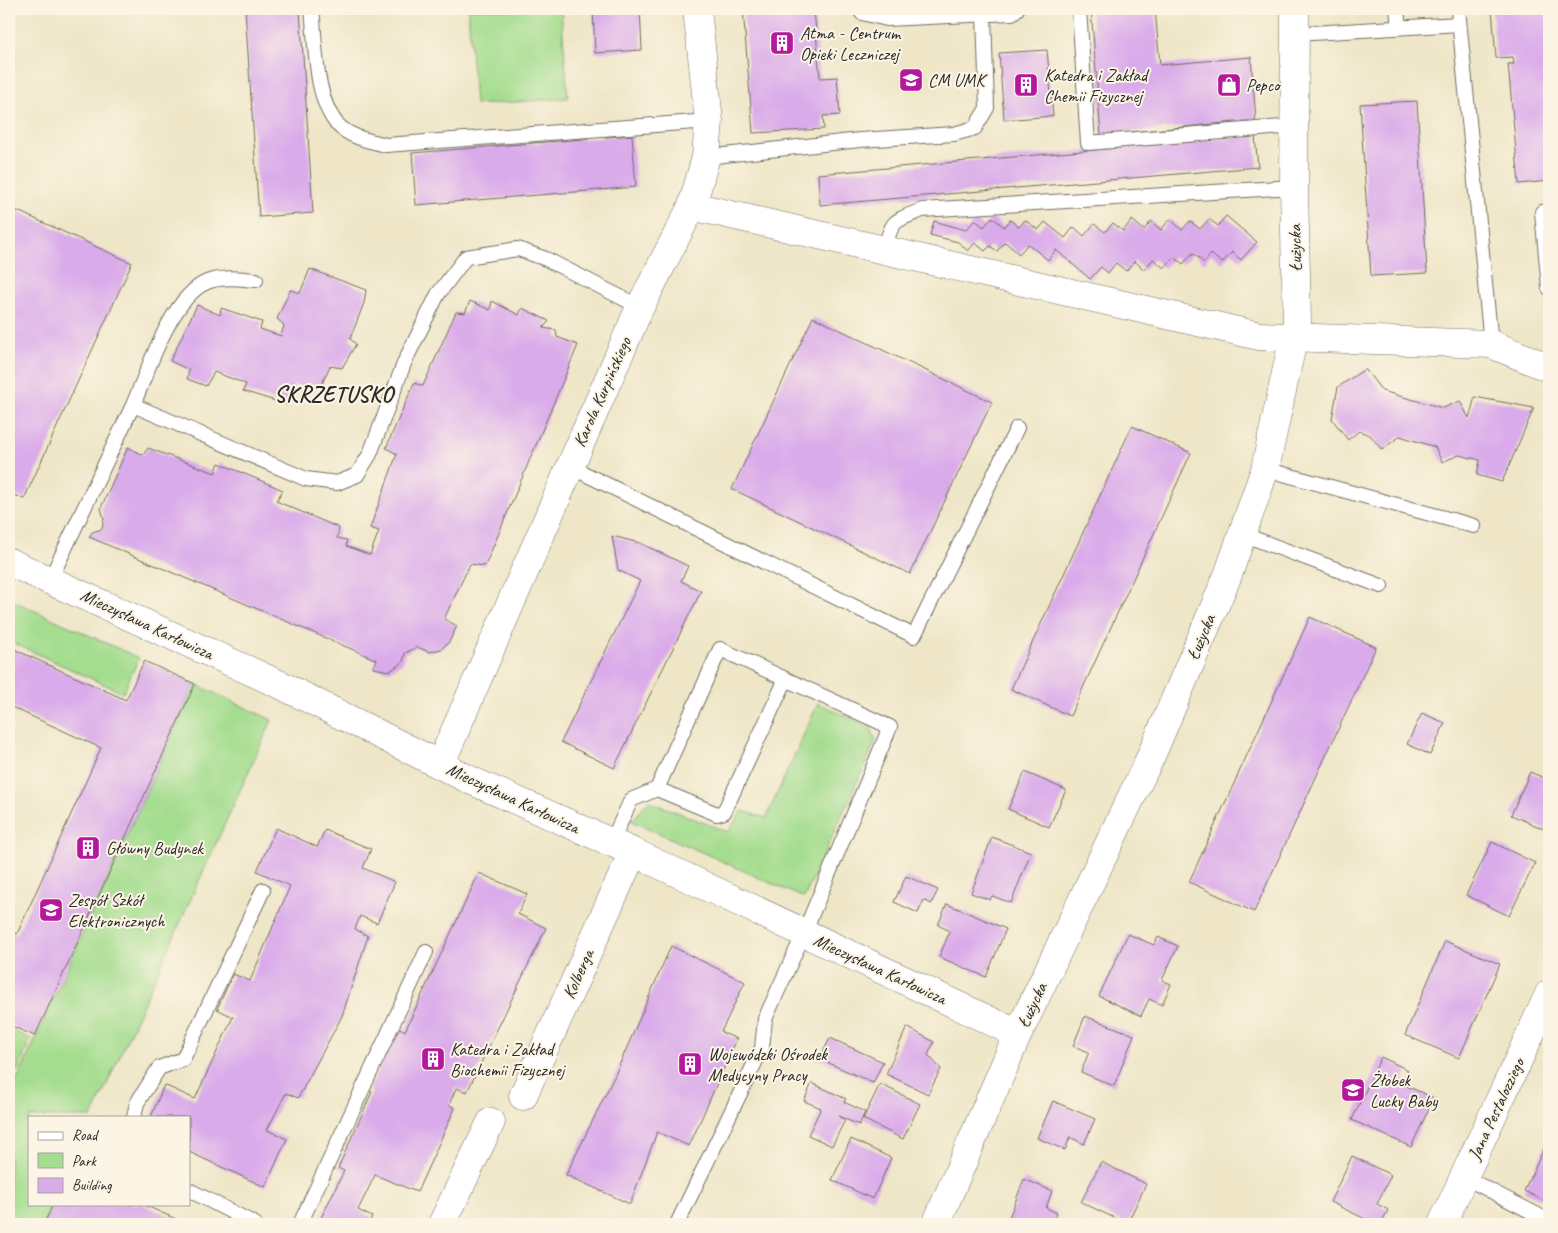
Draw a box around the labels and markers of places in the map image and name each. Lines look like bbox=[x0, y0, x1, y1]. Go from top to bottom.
place label: Atma - Centrum Opieki Leczniczej bbox=[800, 22, 902, 65]
building icon: Atma - Centrum Opieki Leczniczej bbox=[769, 30, 795, 56]
place label: Katedra i Zakład Chemii Fizycznej bbox=[1044, 64, 1150, 107]
school or university icon: CM UMK bbox=[898, 67, 924, 93]
place label: CM UMK bbox=[928, 69, 988, 91]
building icon: Katedra i Zakład Chemii Fizycznej bbox=[1013, 72, 1039, 98]
shop icon: Pepco bbox=[1216, 72, 1242, 98]
place label: Pepco bbox=[1246, 74, 1281, 96]
building icon: Główny Budynek bbox=[75, 835, 101, 861]
place label: Główny Budynek bbox=[106, 837, 204, 859]
place label: Zespół Szkół Elektronicznych bbox=[68, 889, 165, 932]
school or university icon: Zespół Szkół Elektronicznych bbox=[38, 897, 64, 923]
place label: Katedra i Zakład Biochemii Fizycznej bbox=[450, 1038, 567, 1081]
place label: Wojewódzki Ośrodek Medycyny Pracy bbox=[708, 1043, 828, 1086]
building icon: Katedra i Zakład Biochemii Fizycznej bbox=[420, 1046, 446, 1072]
building icon: Wojewódzki Ośrodek Medycyny Pracy bbox=[677, 1051, 703, 1077]
place label: Żłobek Lucky Baby bbox=[1370, 1069, 1439, 1112]
school or university icon: Żłobek Lucky Baby bbox=[1340, 1077, 1366, 1103]

